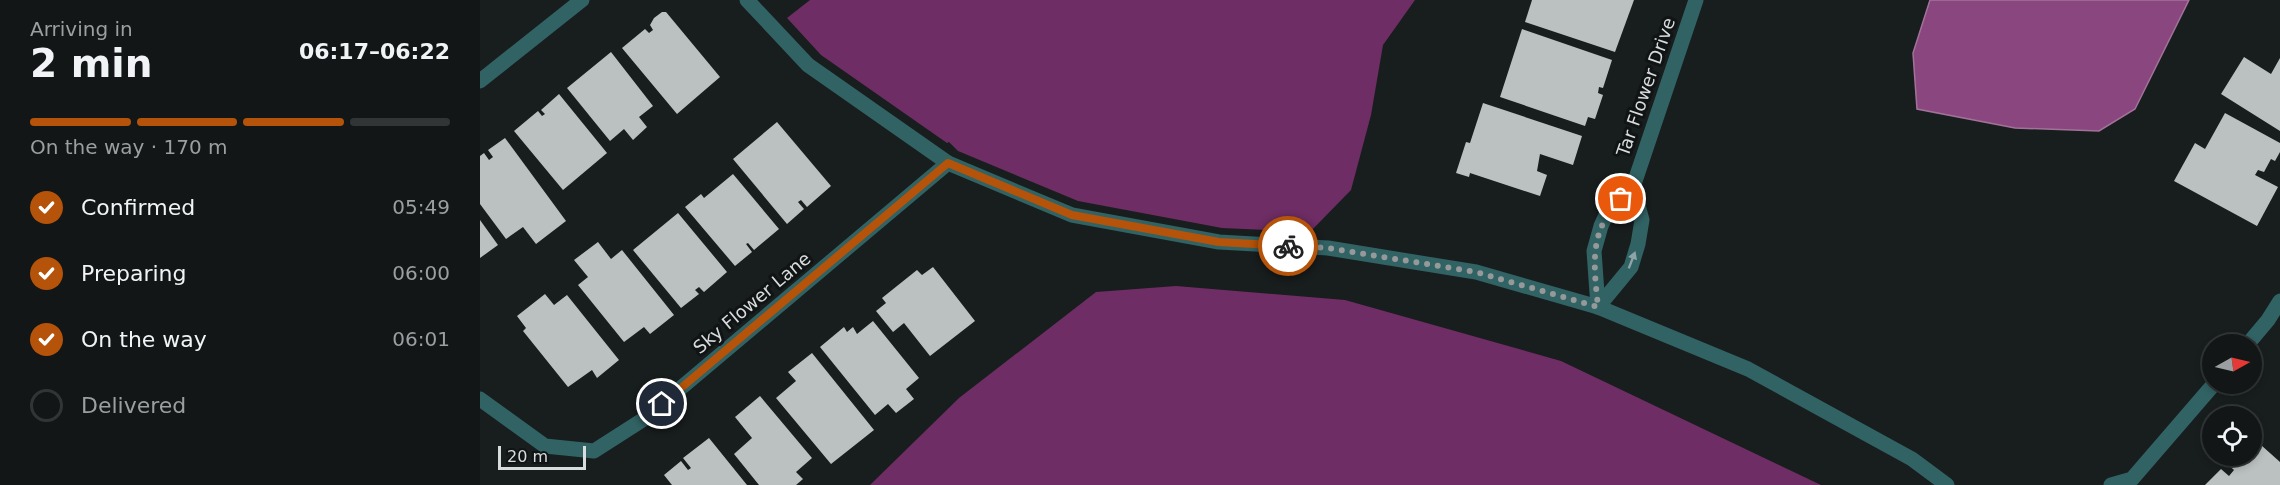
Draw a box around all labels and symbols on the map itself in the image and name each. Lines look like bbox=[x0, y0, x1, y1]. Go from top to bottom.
street label: Tar Flower Drive bbox=[1612, 15, 1679, 160]
pin bbox=[1595, 173, 1646, 224]
courier bbox=[1258, 216, 1318, 276]
street label: Sky Flower Lane bbox=[689, 248, 815, 358]
one-way arrow bbox=[1627, 251, 1637, 269]
north arrow bbox=[2202, 334, 2262, 394]
pin bbox=[636, 378, 687, 429]
scale bar bbox=[498, 443, 586, 470]

